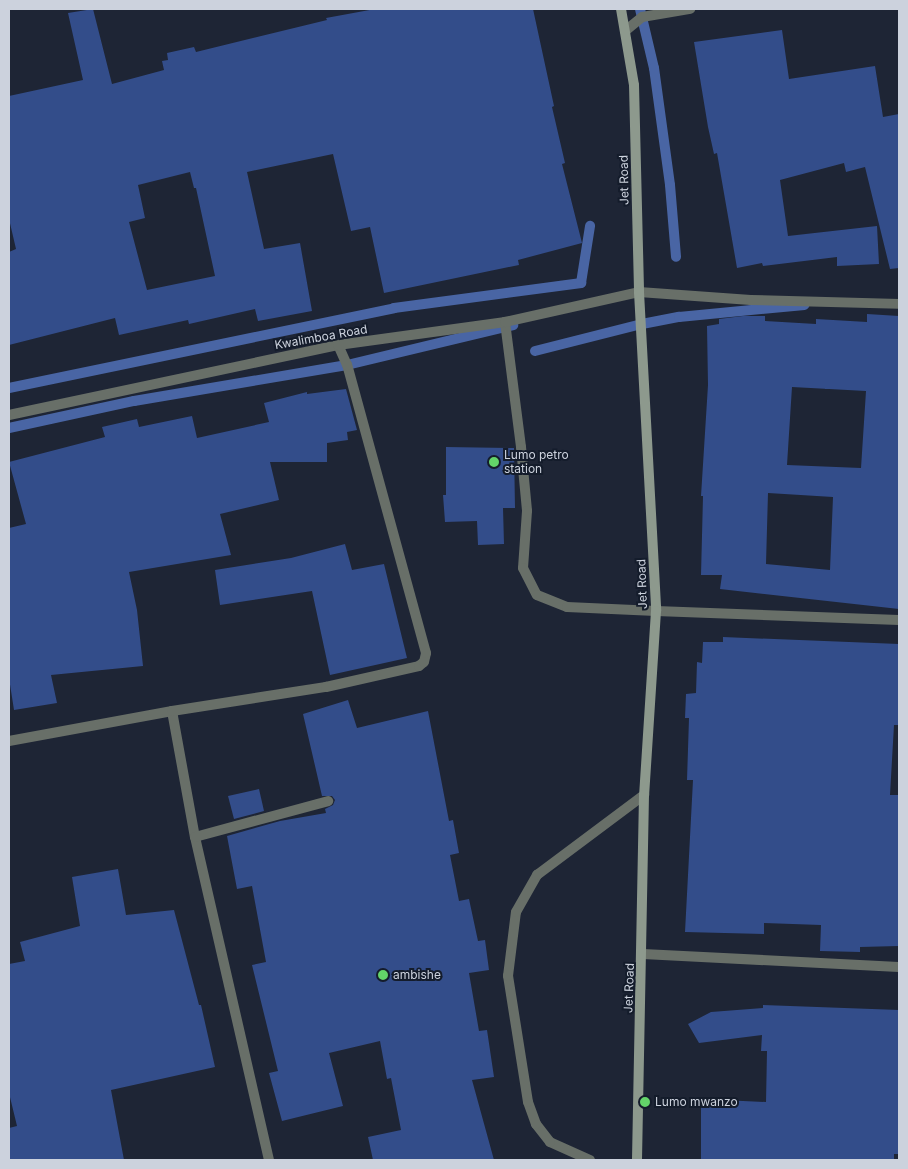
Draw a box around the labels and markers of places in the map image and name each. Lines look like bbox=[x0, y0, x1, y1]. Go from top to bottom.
place label: Lumo petro station bbox=[504, 448, 569, 476]
marker: Lumo petro station bbox=[488, 456, 500, 468]
place label: ambishe bbox=[393, 968, 441, 982]
marker: ambishe bbox=[377, 969, 389, 981]
place label: Lumo mwanzo bbox=[655, 1095, 738, 1109]
marker: Lumo mwanzo bbox=[639, 1096, 651, 1108]

